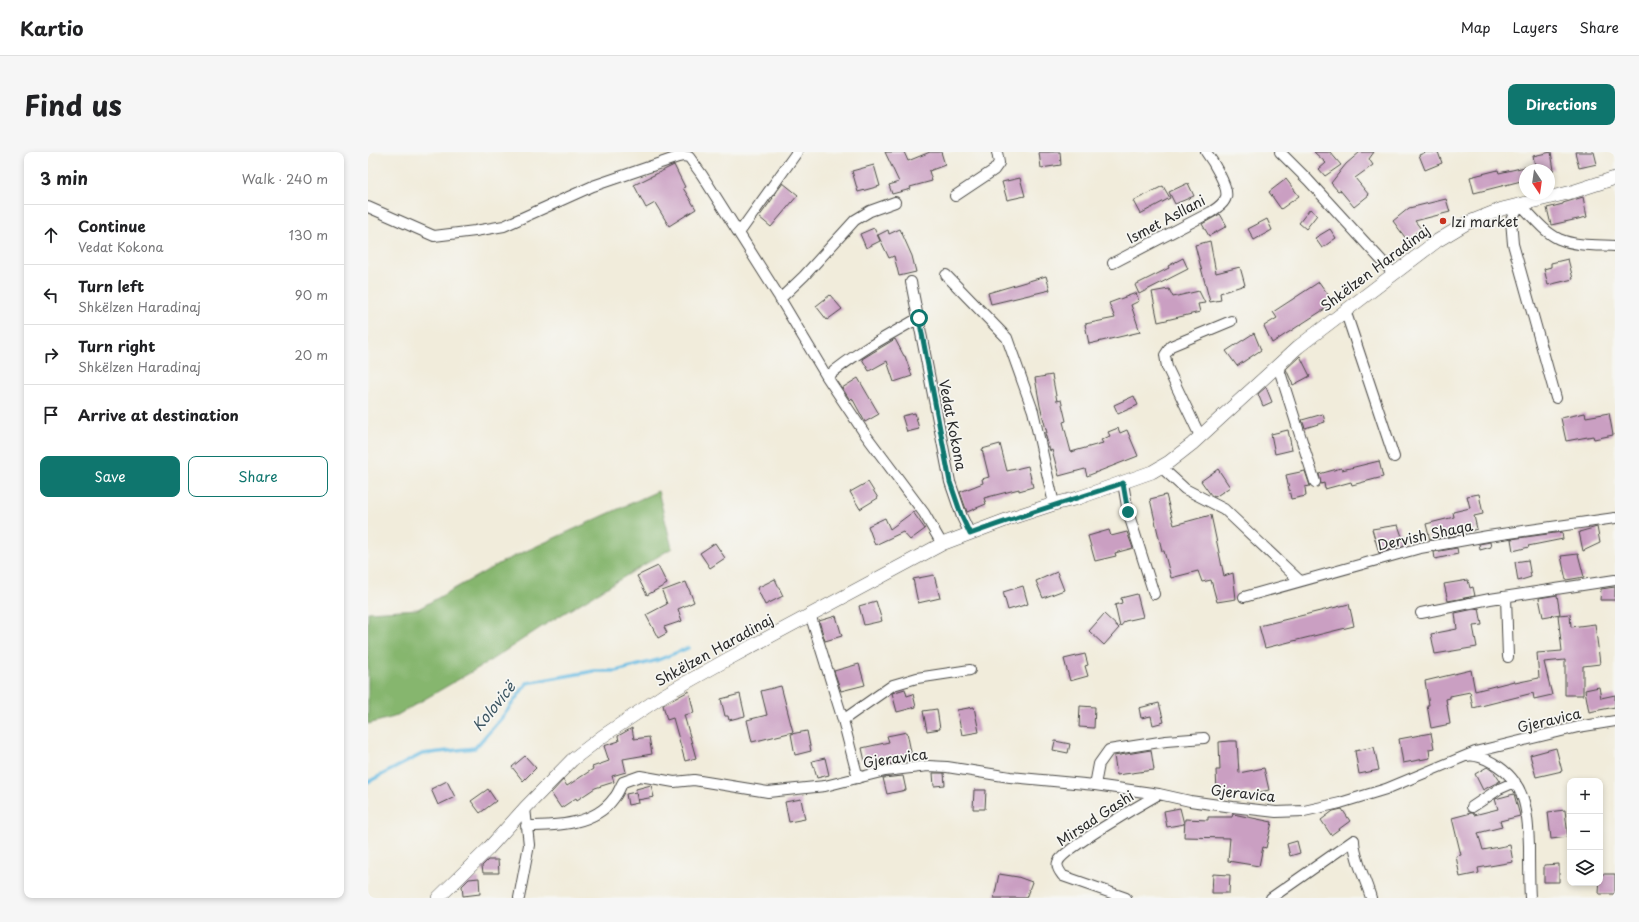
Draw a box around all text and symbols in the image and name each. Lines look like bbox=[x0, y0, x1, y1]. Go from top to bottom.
text: Kartio bbox=[20, 14, 83, 42]
text: Map bbox=[1461, 17, 1491, 38]
text: Layers bbox=[1513, 17, 1558, 38]
text: Share bbox=[1580, 17, 1619, 38]
text: Find us bbox=[24, 83, 122, 126]
button: Directions bbox=[1508, 84, 1615, 125]
north arrow bbox=[1519, 164, 1555, 200]
text: 3 min bbox=[40, 165, 88, 191]
text: Walk · 240 m bbox=[242, 169, 328, 188]
street label: Ismet Asllani bbox=[1123, 190, 1209, 248]
place label: Izi market bbox=[1451, 211, 1519, 232]
text: Continue bbox=[78, 214, 146, 237]
marker: Izi market bbox=[1438, 216, 1448, 226]
street label: Shkëlzen Haradinaj bbox=[1316, 220, 1434, 316]
icon: ahead bbox=[40, 224, 62, 246]
text: 130 m bbox=[289, 225, 328, 244]
text: Vedat Kokona bbox=[78, 237, 164, 256]
text: Turn left bbox=[78, 274, 144, 297]
icon: left bbox=[40, 284, 62, 306]
text: 90 m bbox=[295, 285, 328, 304]
text: Shkëlzen Haradinaj bbox=[78, 297, 201, 316]
route start bbox=[910, 309, 928, 327]
text: Turn right bbox=[78, 334, 155, 357]
icon: right bbox=[40, 344, 62, 366]
text: 20 m bbox=[294, 345, 328, 364]
text: Shkëlzen Haradinaj bbox=[78, 357, 201, 376]
street label: Vedat Kokona bbox=[934, 378, 972, 472]
text: Arrive at destination bbox=[78, 403, 239, 426]
icon: arrive bbox=[40, 404, 62, 426]
button: Save bbox=[40, 456, 180, 497]
button: Share bbox=[188, 456, 328, 497]
route end bbox=[1119, 503, 1137, 521]
street label: Dervish Shaqa bbox=[1375, 515, 1475, 555]
street label: Shkëlzen Haradinaj bbox=[651, 609, 777, 691]
water label: Kolovicë bbox=[466, 675, 522, 736]
street label: Gjeravica bbox=[1515, 702, 1583, 738]
street label: Gjeravica bbox=[861, 743, 929, 773]
map controls bbox=[1567, 778, 1603, 886]
button: + bbox=[1567, 778, 1603, 814]
street label: Gjeravica bbox=[1210, 779, 1277, 807]
street label: Mirsad Gashi bbox=[1052, 785, 1138, 851]
button: − bbox=[1567, 814, 1603, 850]
button: layers bbox=[1567, 850, 1603, 886]

